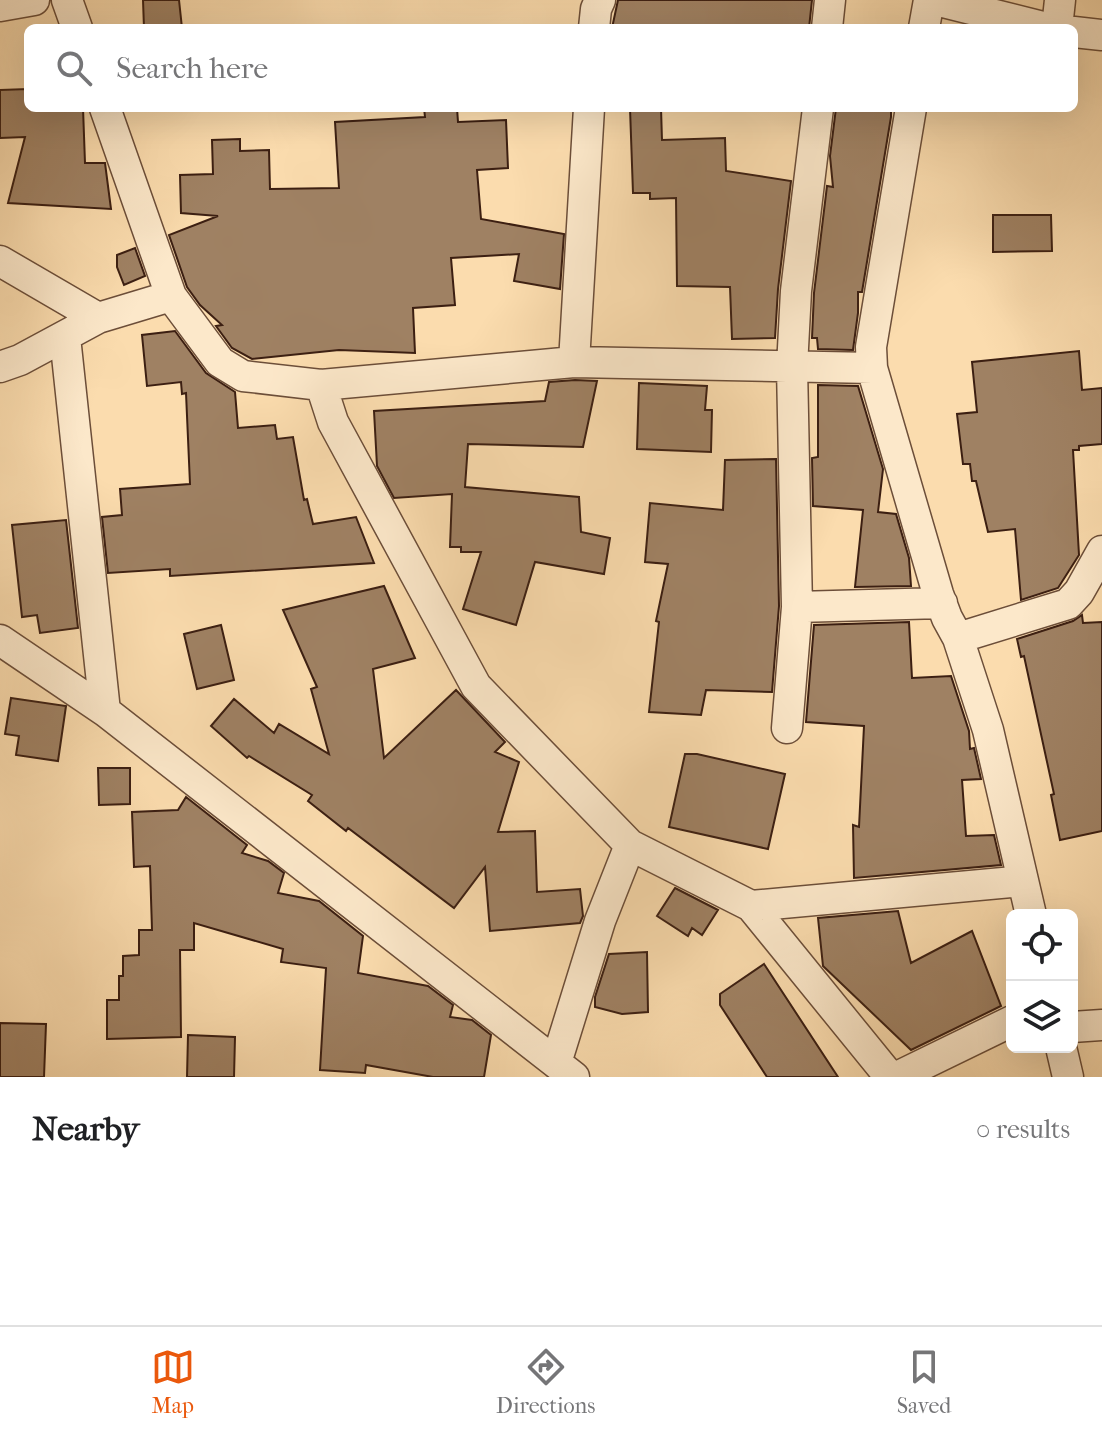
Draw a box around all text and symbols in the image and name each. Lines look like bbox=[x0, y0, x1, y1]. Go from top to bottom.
search box bbox=[24, 24, 1078, 112]
icon: search bbox=[52, 46, 96, 90]
text: Search here bbox=[116, 51, 268, 86]
map controls bbox=[1006, 909, 1078, 1053]
button: locate bbox=[1006, 909, 1078, 981]
button: layers bbox=[1006, 981, 1078, 1053]
text: Nearby bbox=[32, 1109, 139, 1149]
text: 0 results bbox=[976, 1114, 1070, 1145]
tab: Map bbox=[151, 1345, 195, 1419]
tab: Directions bbox=[496, 1345, 595, 1419]
tab: Saved bbox=[897, 1345, 951, 1419]

